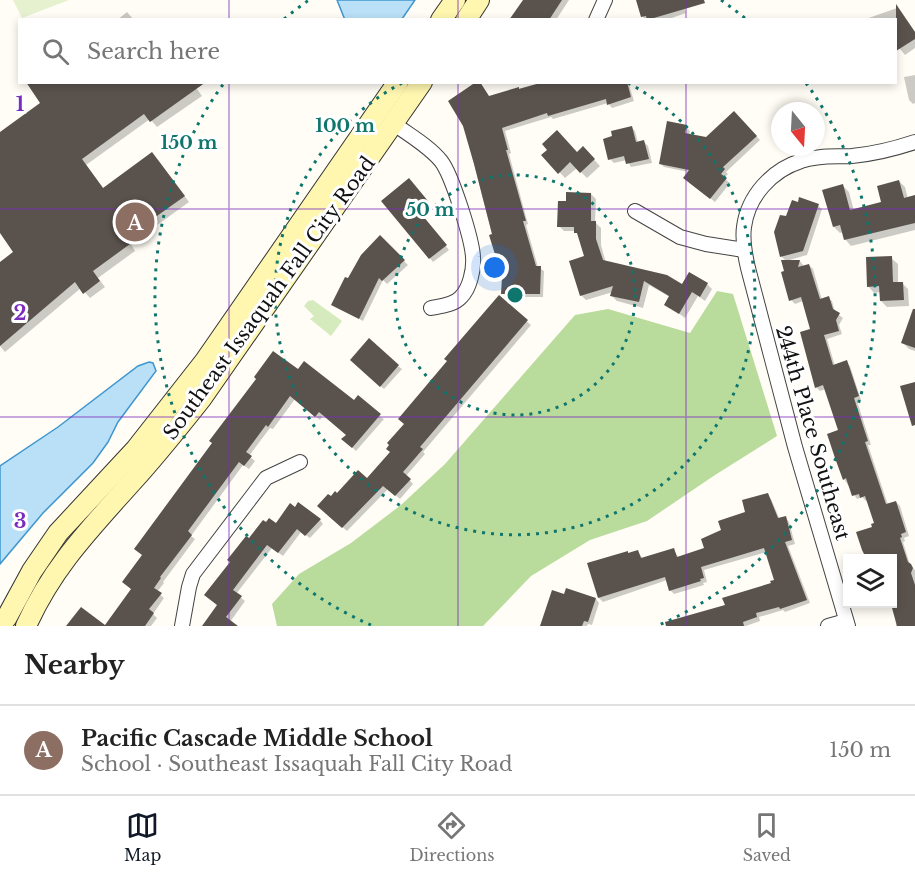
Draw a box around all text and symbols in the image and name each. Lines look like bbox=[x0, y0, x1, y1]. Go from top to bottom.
search box bbox=[18, 18, 897, 84]
icon: search bbox=[39, 35, 72, 68]
text: Search here bbox=[87, 38, 220, 65]
text: 1 bbox=[16, 92, 25, 116]
north arrow bbox=[771, 102, 825, 156]
text: 100 m bbox=[315, 115, 375, 137]
text: 150 m bbox=[161, 132, 218, 154]
street label: Southeast Issaquah Fall City Road bbox=[158, 152, 380, 444]
text: 50 m bbox=[406, 199, 455, 221]
pin: A bbox=[116, 200, 154, 244]
your location bbox=[480, 253, 509, 282]
centre of rings bbox=[505, 285, 525, 305]
text: 2 bbox=[13, 301, 27, 325]
street label: 244th Place Southeast bbox=[771, 323, 855, 543]
text: 3 bbox=[14, 509, 26, 533]
map controls bbox=[843, 554, 897, 608]
button: layers bbox=[843, 554, 897, 608]
text: Nearby bbox=[24, 649, 125, 681]
text: Pacific Cascade Middle School bbox=[81, 725, 433, 752]
text: A bbox=[35, 738, 52, 762]
text: 150 m bbox=[829, 738, 891, 762]
text: School · Southeast Issaquah Fall City Road bbox=[81, 752, 512, 776]
tab: Map bbox=[124, 809, 161, 865]
tab: Directions bbox=[409, 809, 494, 865]
tab: Saved bbox=[743, 809, 791, 865]

